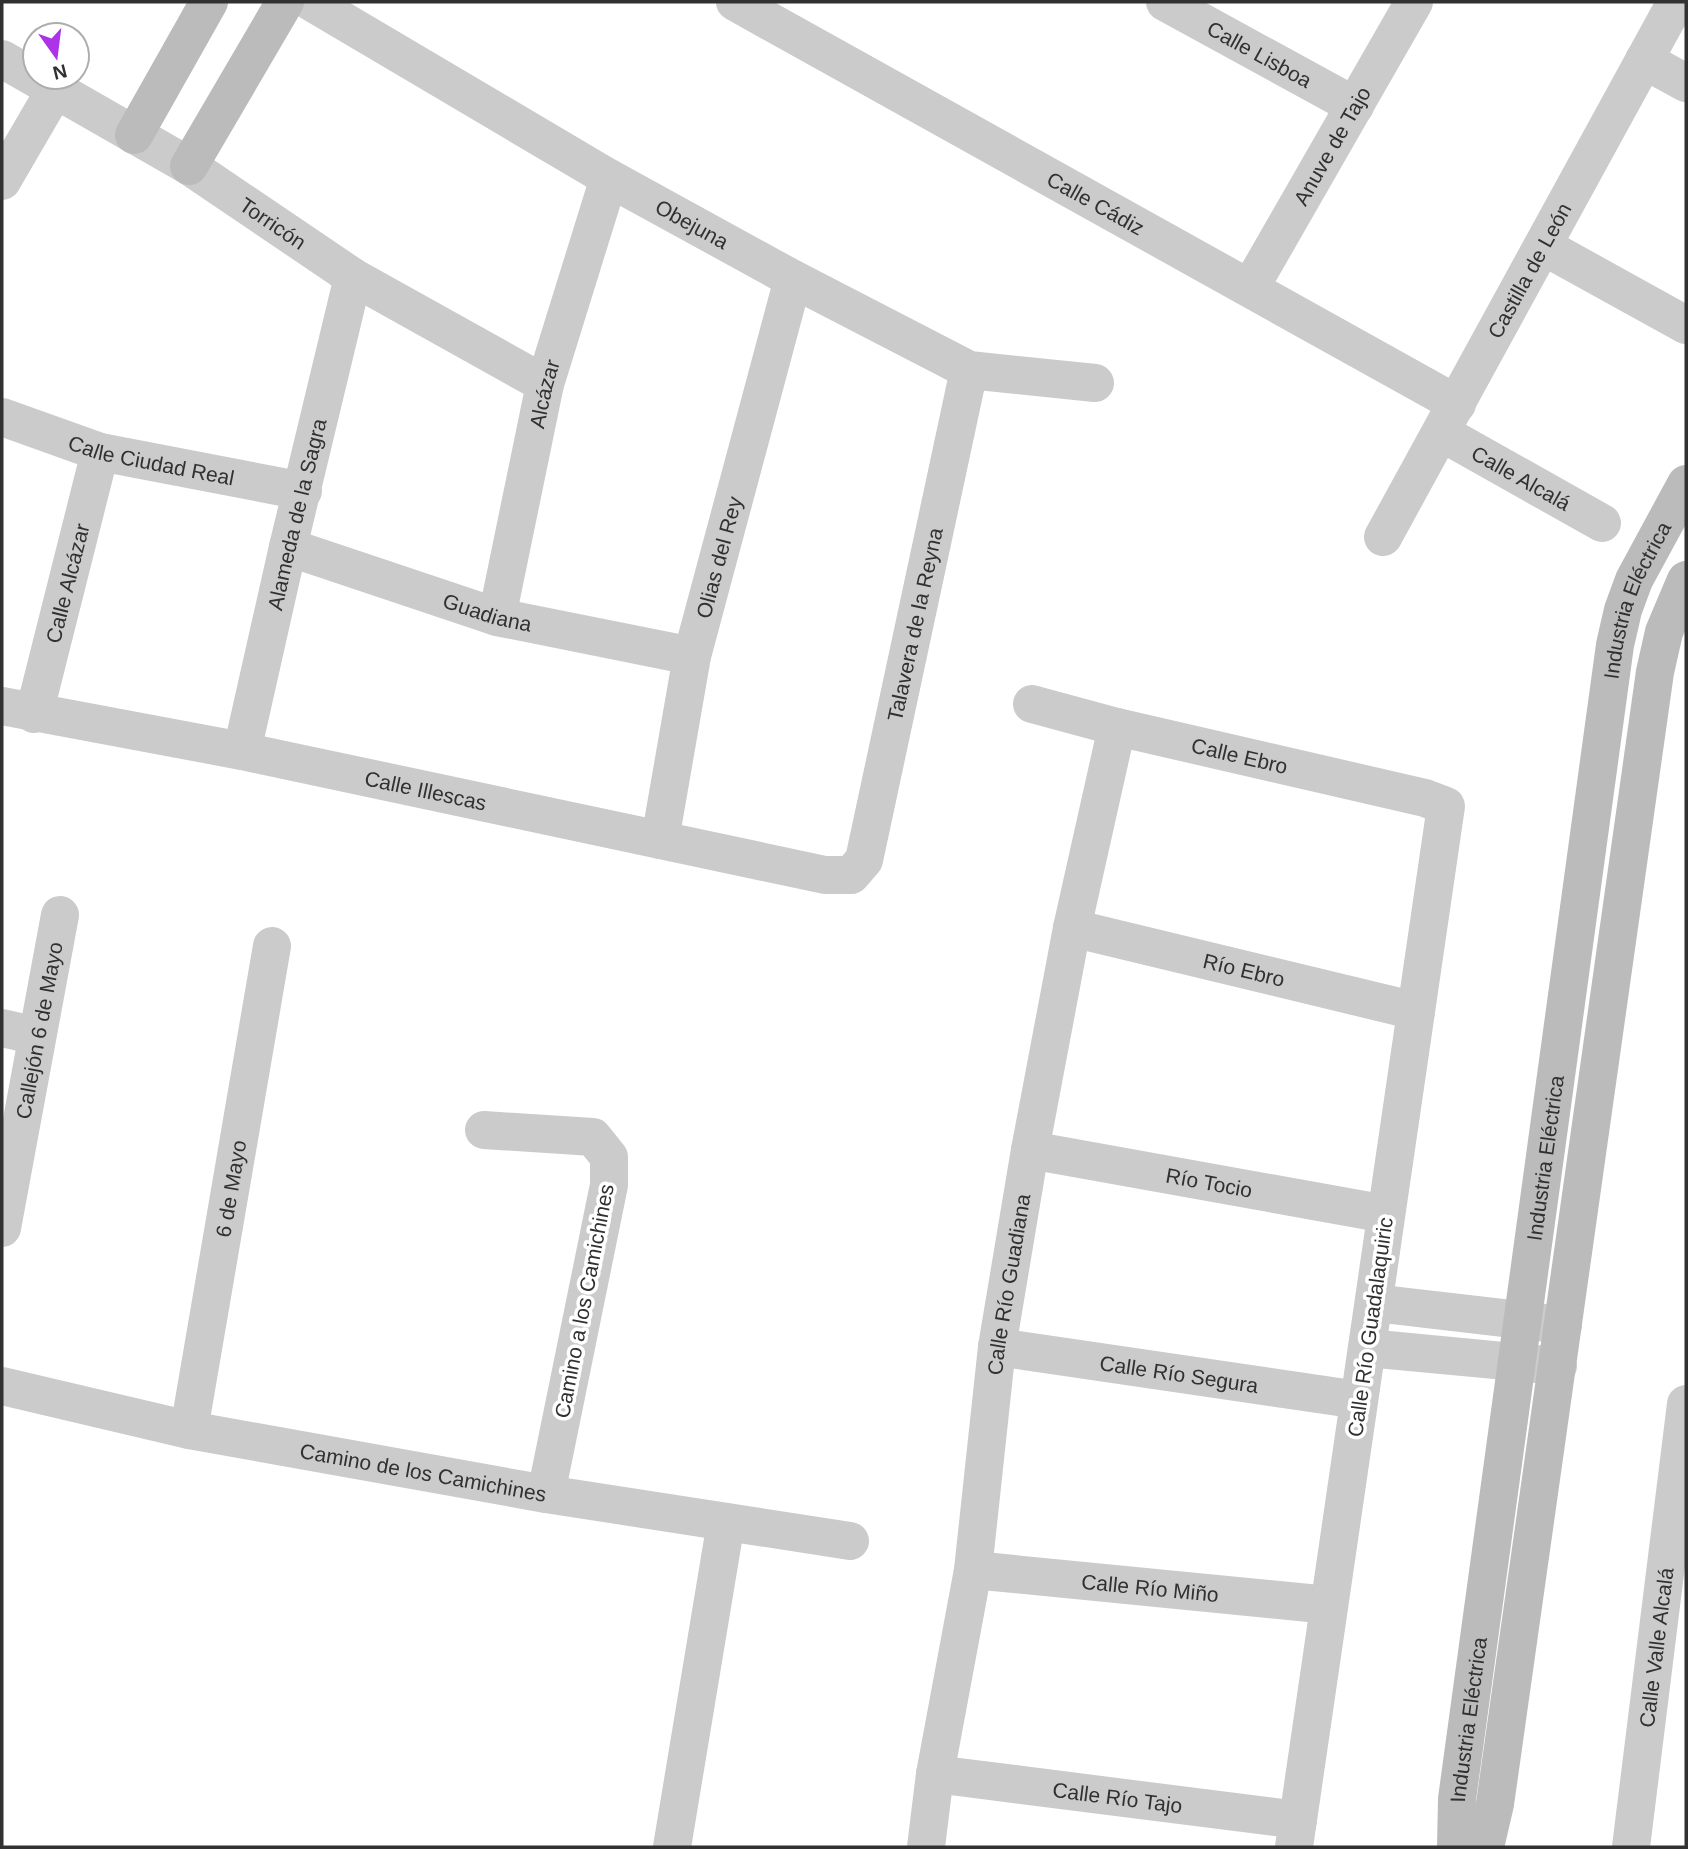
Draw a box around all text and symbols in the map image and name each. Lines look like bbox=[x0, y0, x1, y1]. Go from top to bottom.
street label: Calle Lisboa bbox=[1203, 16, 1316, 92]
north arrow bbox=[21, 21, 91, 91]
text: N bbox=[51, 60, 69, 84]
street label: Anuve de Tajo bbox=[1289, 82, 1375, 209]
street label: Calle Cádiz bbox=[1043, 167, 1148, 239]
street label: Torricón bbox=[236, 192, 310, 253]
street label: Obejuna bbox=[652, 194, 733, 253]
street label: Castilla de León bbox=[1483, 199, 1575, 342]
street label: Alcázar bbox=[525, 357, 563, 430]
street label: Alameda de la Sagra bbox=[263, 416, 330, 612]
street label: Calle Ciudad Real bbox=[65, 430, 236, 489]
street label: Calle Alcalá bbox=[1468, 441, 1575, 515]
street label: Olias del Rey bbox=[691, 493, 746, 621]
street label: Industria Eléctrica bbox=[1599, 517, 1675, 681]
street label: Calle Alcázar bbox=[41, 521, 93, 645]
street label: Talavera de la Reyna bbox=[883, 525, 946, 723]
street label: Guadiana bbox=[440, 588, 534, 635]
street label: Calle Ebro bbox=[1189, 733, 1290, 778]
street label: Calle Illescas bbox=[363, 766, 489, 814]
street label: Callejón 6 de Mayo bbox=[11, 940, 66, 1121]
street label: Río Ebro bbox=[1201, 949, 1287, 990]
street label: Industria Eléctrica bbox=[1522, 1073, 1568, 1242]
street label: 6 de Mayo bbox=[211, 1138, 250, 1239]
street label: Río Tocio bbox=[1164, 1163, 1254, 1201]
street label: Camino a los Camichines bbox=[550, 1182, 618, 1420]
street label: Calle Río Guadiana bbox=[983, 1192, 1034, 1376]
street label: Calle Río Guadalaquiric bbox=[1343, 1216, 1397, 1438]
street label: Calle Río Segura bbox=[1098, 1351, 1260, 1397]
street label: Camino de los Camichines bbox=[298, 1439, 548, 1505]
street label: Calle Valle Alcalá bbox=[1634, 1566, 1677, 1729]
street label: Calle Río Miño bbox=[1080, 1569, 1220, 1606]
street label: Industria Eléctrica bbox=[1445, 1635, 1491, 1803]
street label: Calle Río Tajo bbox=[1051, 1778, 1184, 1817]

